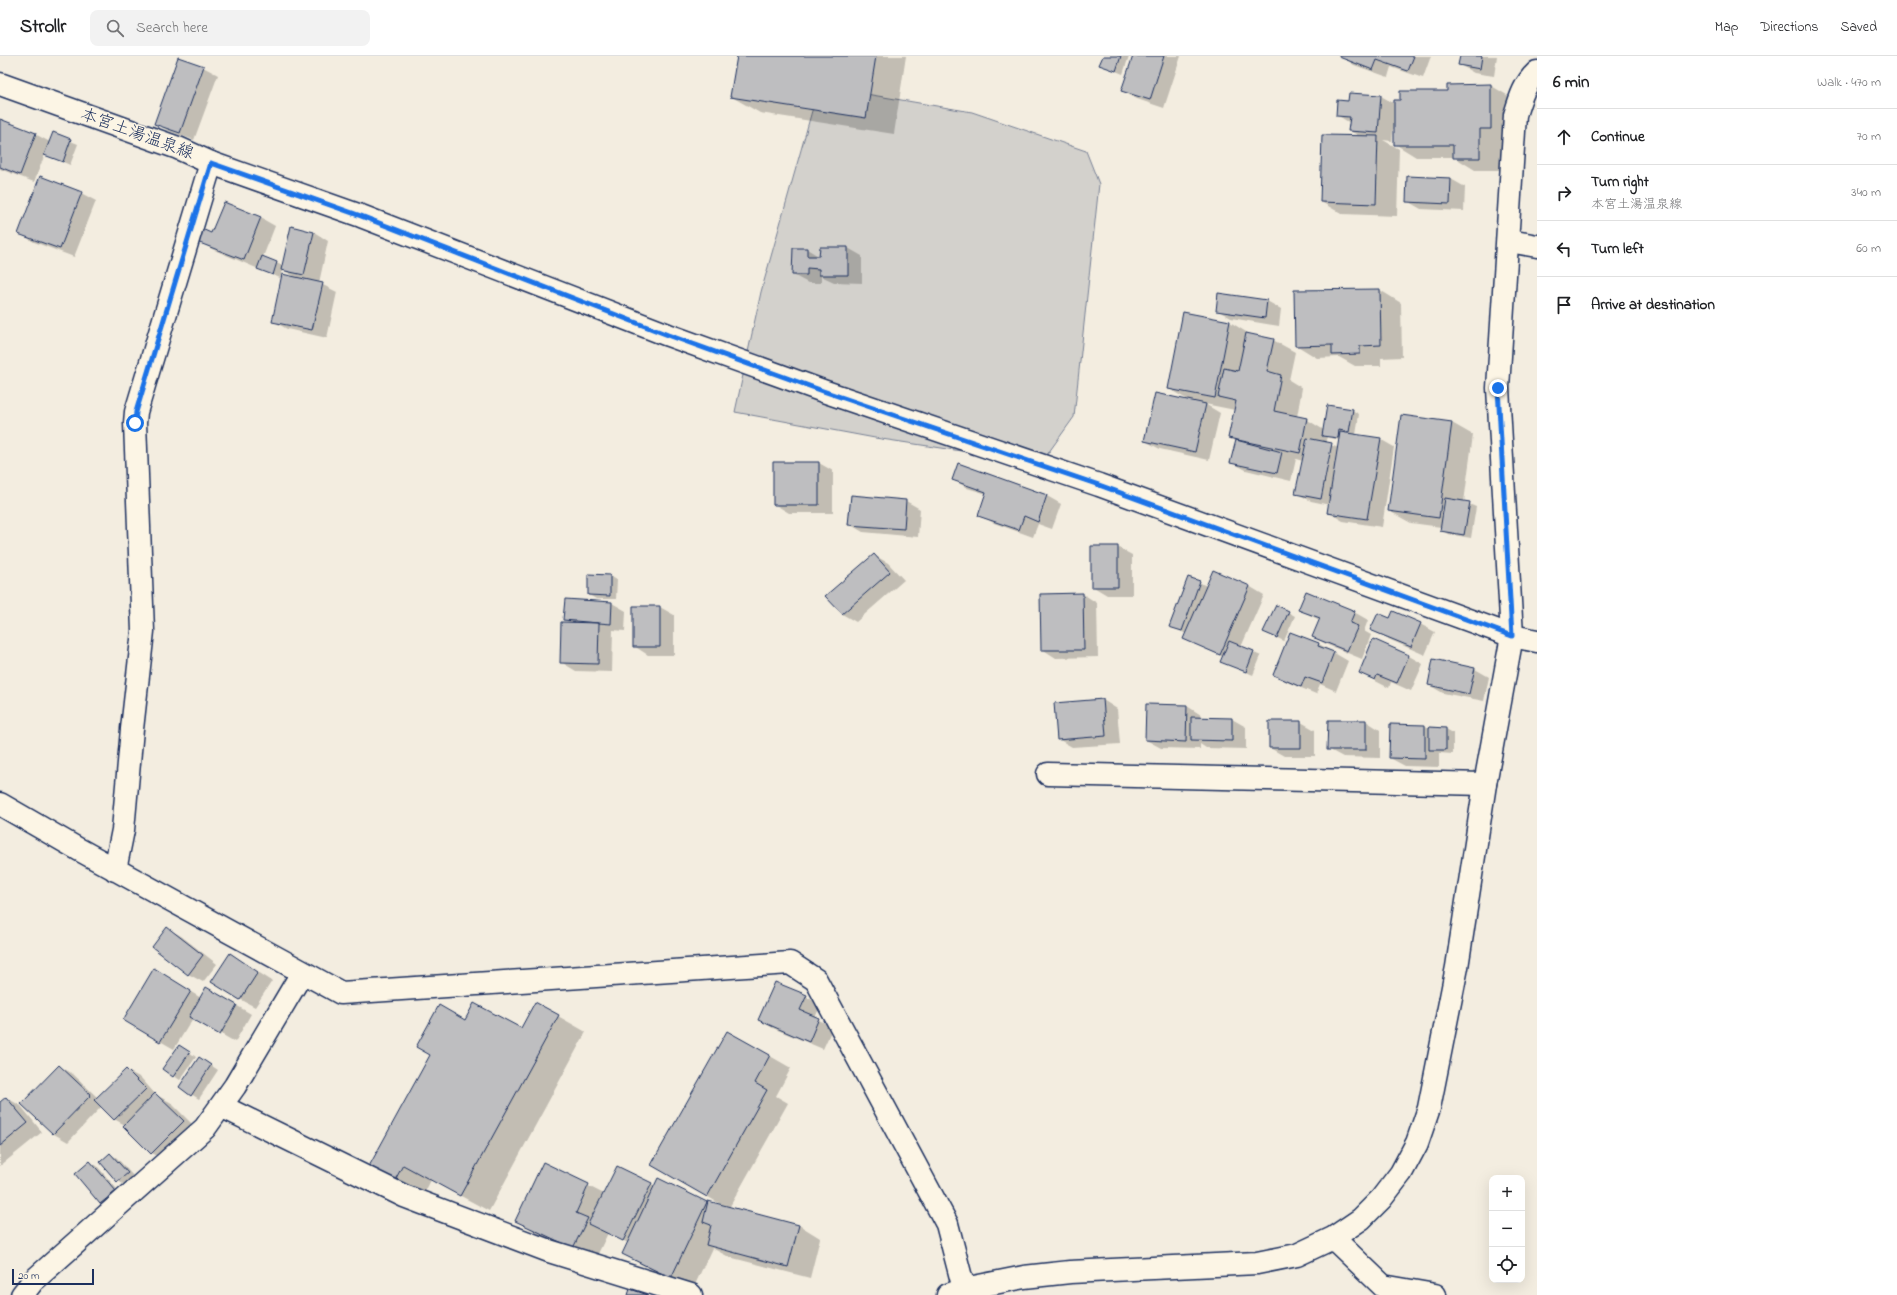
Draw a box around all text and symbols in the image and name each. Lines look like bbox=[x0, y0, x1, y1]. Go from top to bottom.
search box bbox=[90, 10, 370, 46]
text: Strollr bbox=[20, 14, 66, 41]
icon: search bbox=[104, 17, 126, 39]
text: Search here bbox=[136, 17, 208, 39]
text: Map bbox=[1715, 17, 1738, 38]
text: Directions bbox=[1760, 17, 1818, 38]
text: Saved bbox=[1840, 17, 1877, 38]
text: 6 min bbox=[1553, 70, 1589, 95]
text: Walk · 470 m bbox=[1817, 73, 1881, 92]
street label: 本宮土湯温泉線 bbox=[77, 102, 197, 166]
icon: ahead bbox=[1553, 126, 1575, 148]
text: Continue bbox=[1591, 126, 1645, 148]
text: 70 m bbox=[1857, 127, 1881, 146]
text: Turn right bbox=[1591, 171, 1649, 193]
icon: right bbox=[1553, 182, 1575, 204]
text: 340 m bbox=[1851, 183, 1881, 202]
text: 本宮土湯温泉線 bbox=[1591, 195, 1682, 214]
icon: left bbox=[1553, 238, 1575, 260]
text: Turn left bbox=[1591, 238, 1644, 260]
text: 60 m bbox=[1856, 239, 1881, 258]
icon: arrive bbox=[1553, 294, 1575, 316]
text: Arrive at destination bbox=[1591, 294, 1715, 316]
route end bbox=[1489, 379, 1507, 397]
route start bbox=[126, 414, 144, 432]
map controls bbox=[1489, 1175, 1525, 1283]
button: + bbox=[1489, 1175, 1525, 1211]
button: − bbox=[1489, 1211, 1525, 1247]
button: locate bbox=[1489, 1247, 1525, 1283]
scale bar bbox=[12, 1267, 94, 1286]
text: 20 m bbox=[18, 1268, 40, 1284]

